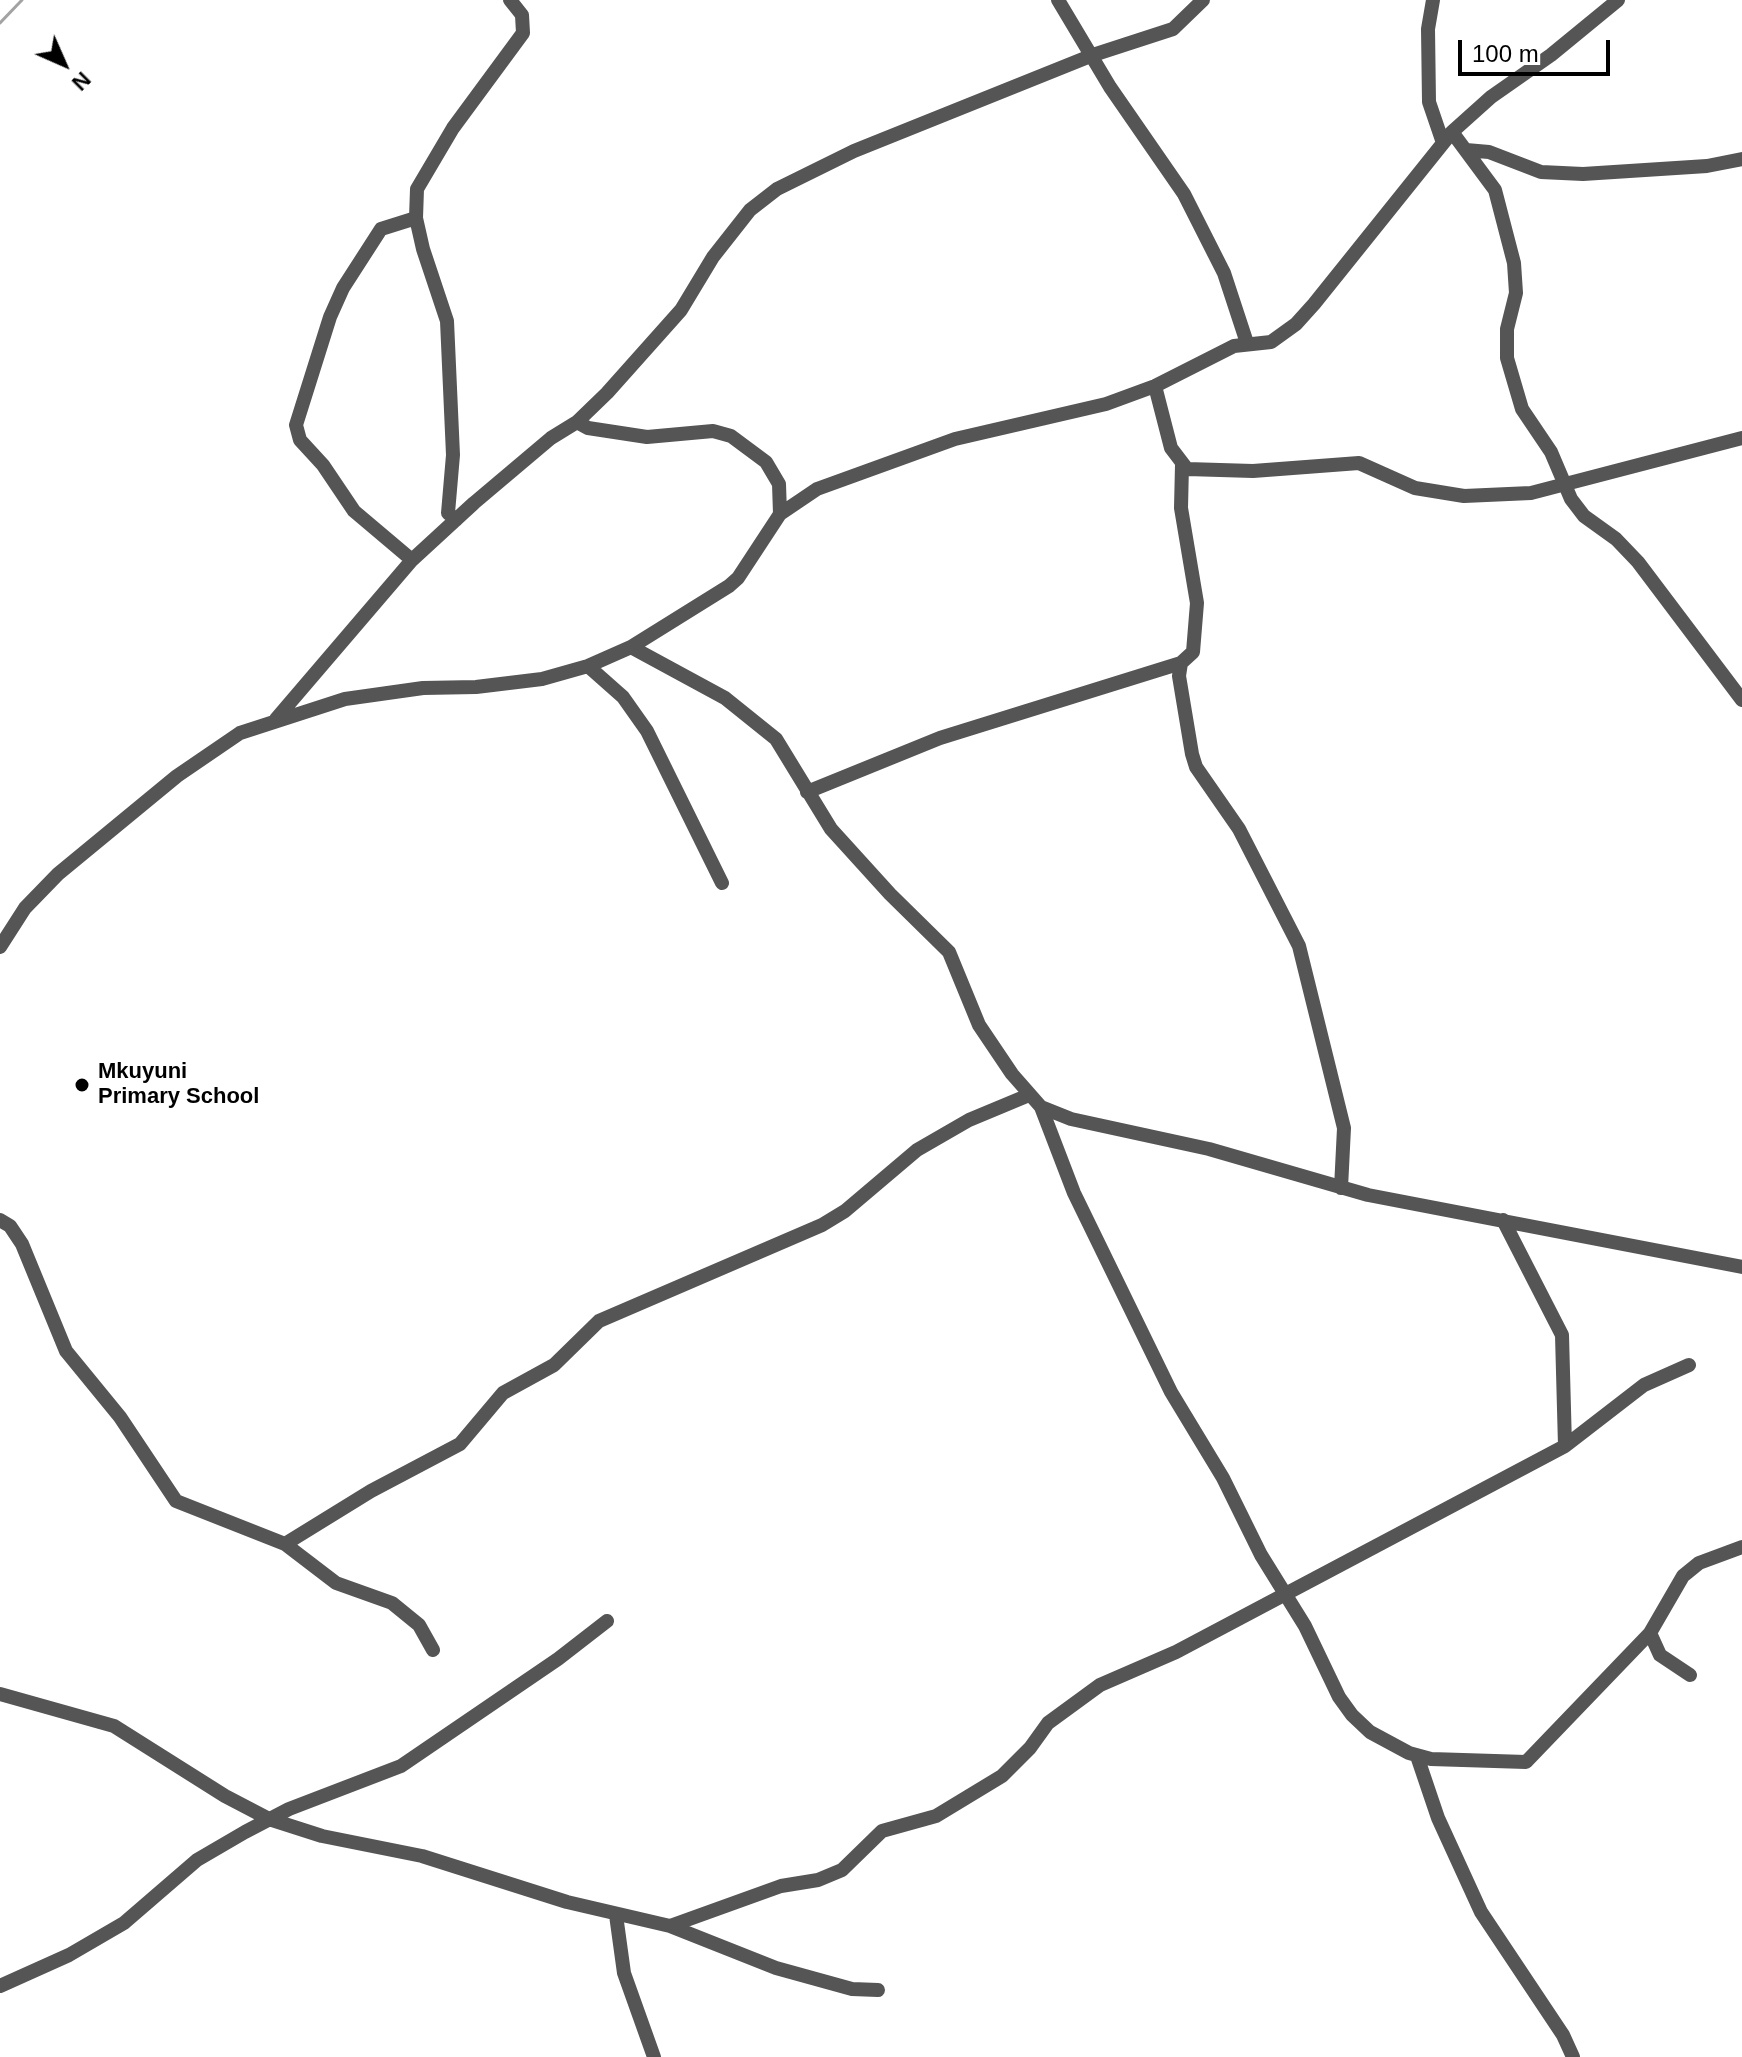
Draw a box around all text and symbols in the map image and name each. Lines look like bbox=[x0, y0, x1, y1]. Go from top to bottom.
north arrow bbox=[24, 24, 104, 104]
scale bar bbox=[1462, 24, 1614, 74]
text: 100 m bbox=[1472, 40, 1539, 67]
text: N bbox=[67, 67, 96, 96]
place label: Mkuyuni Primary School bbox=[98, 1059, 259, 1110]
marker: Mkuyuni Primary School bbox=[73, 1076, 91, 1094]

